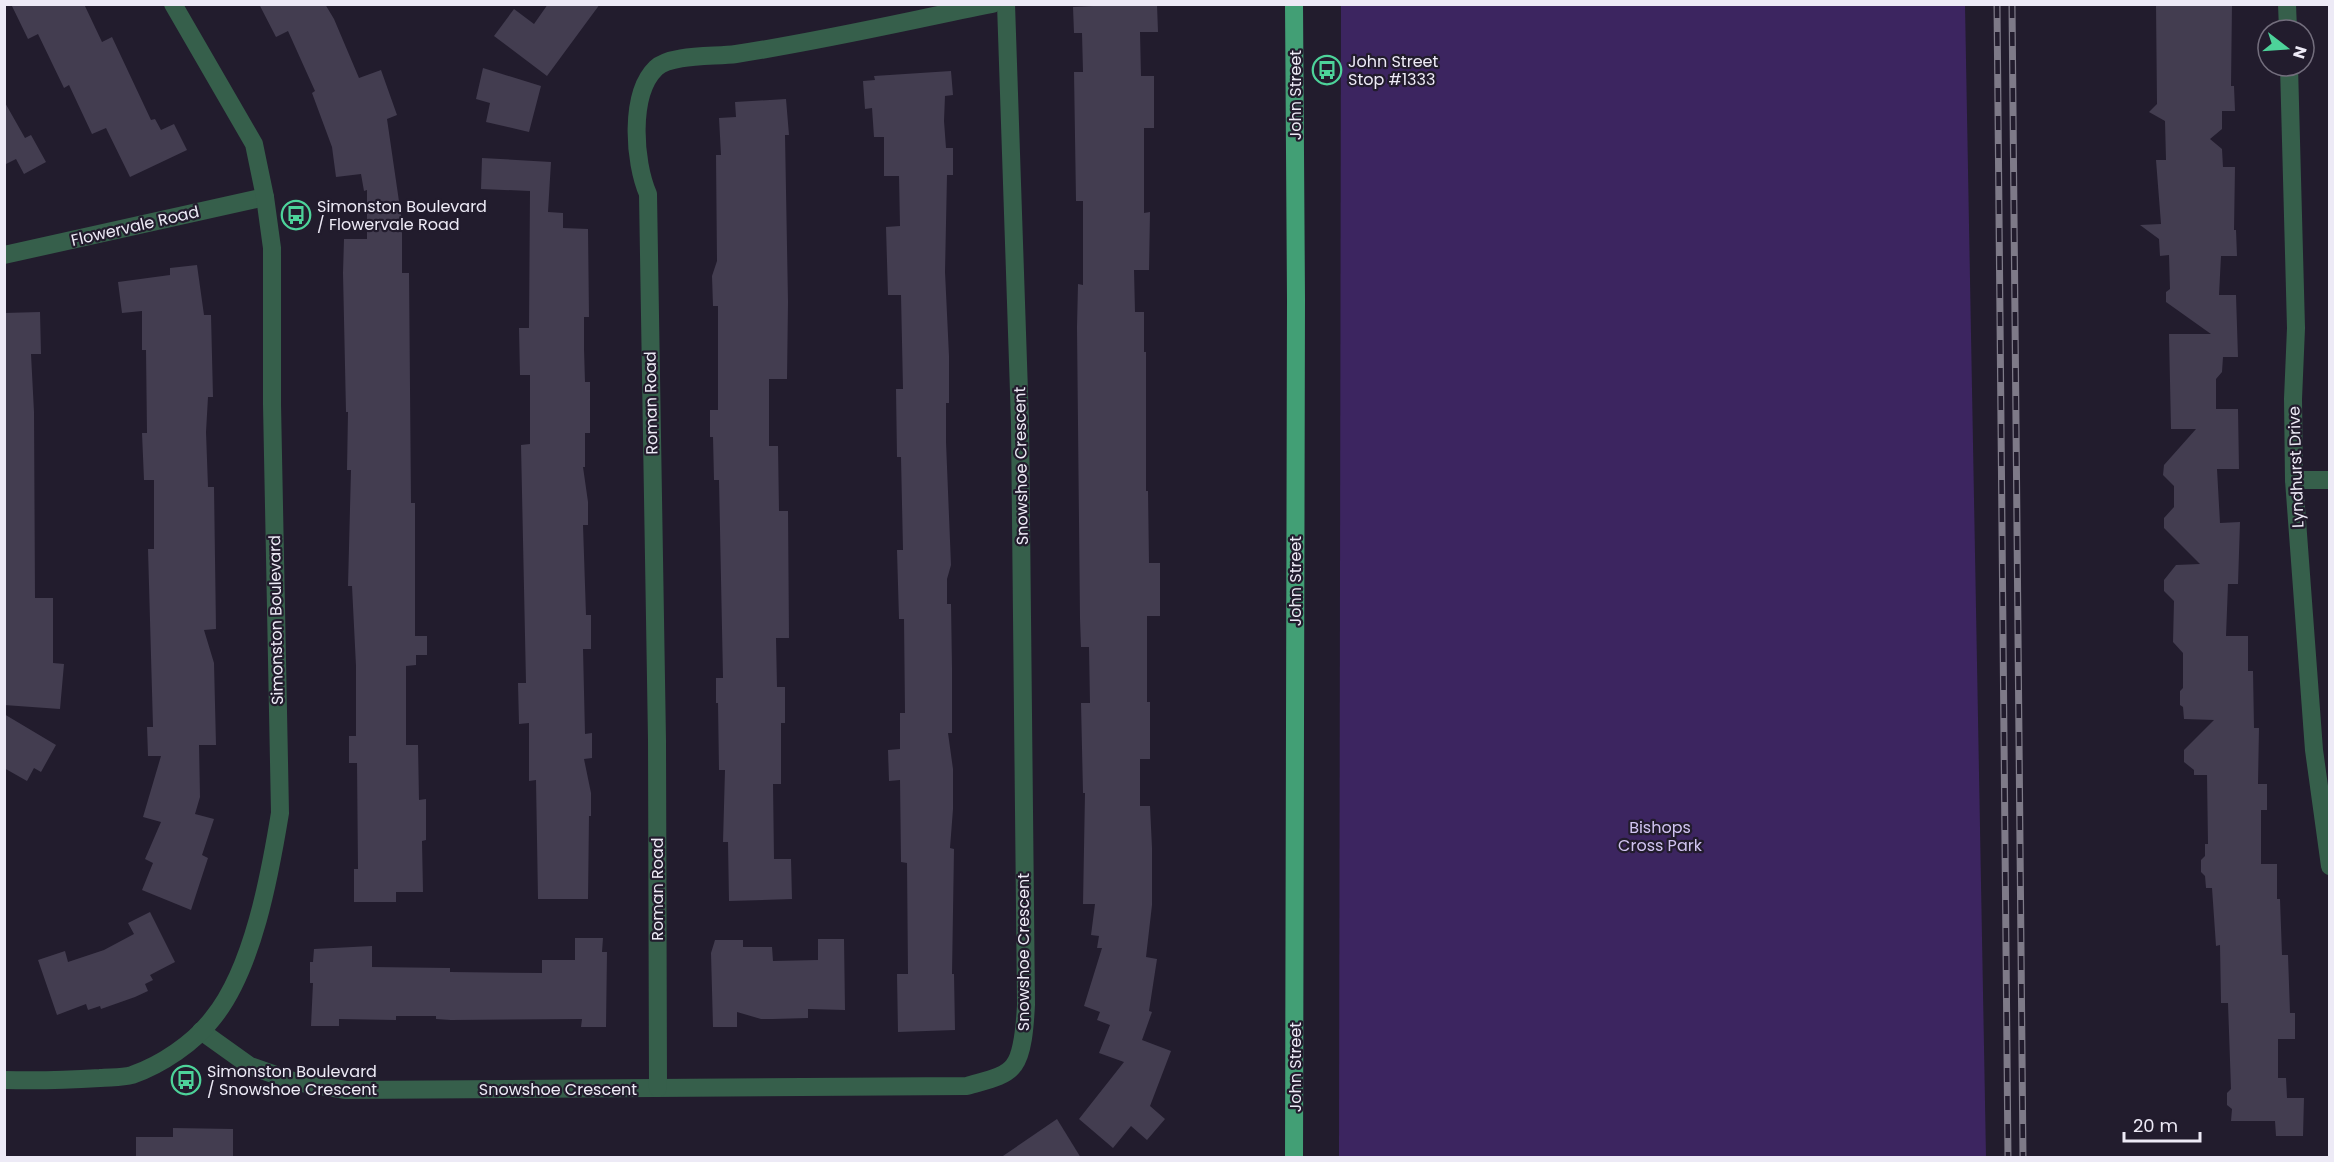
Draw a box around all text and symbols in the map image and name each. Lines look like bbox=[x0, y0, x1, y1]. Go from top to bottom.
north arrow bbox=[2256, 18, 2316, 78]
text: N bbox=[2287, 43, 2313, 61]
street label: John Street bbox=[1284, 50, 1307, 140]
place label: John Street Stop #1333 bbox=[1348, 50, 1438, 91]
bus stop icon: John Street Stop #1333 bbox=[1311, 54, 1343, 86]
place label: Simonston Boulevard / Flowervale Road bbox=[317, 195, 487, 236]
bus stop icon: Simonston Boulevard / Flowervale Road bbox=[280, 199, 312, 231]
street label: Flowervale Road bbox=[69, 200, 201, 252]
street label: Roman Road bbox=[639, 351, 663, 455]
street label: Snowshoe Crescent bbox=[1008, 386, 1034, 545]
street label: Lyndhurst Drive bbox=[2282, 406, 2310, 528]
street label: Simonston Boulevard bbox=[263, 535, 289, 705]
street label: John Street bbox=[1284, 536, 1307, 626]
park label: Bishops Cross Park bbox=[1618, 816, 1703, 857]
street label: Roman Road bbox=[646, 837, 669, 941]
street label: Snowshoe Crescent bbox=[1012, 873, 1035, 1031]
street label: John Street bbox=[1284, 1022, 1307, 1112]
place label: Simonston Boulevard / Snowshoe Crescent bbox=[207, 1060, 377, 1101]
bus stop icon: Simonston Boulevard / Snowshoe Crescent bbox=[170, 1064, 202, 1096]
street label: Snowshoe Crescent bbox=[479, 1078, 637, 1101]
scale bar bbox=[2124, 1105, 2200, 1143]
text: 20 m bbox=[2133, 1113, 2178, 1138]

